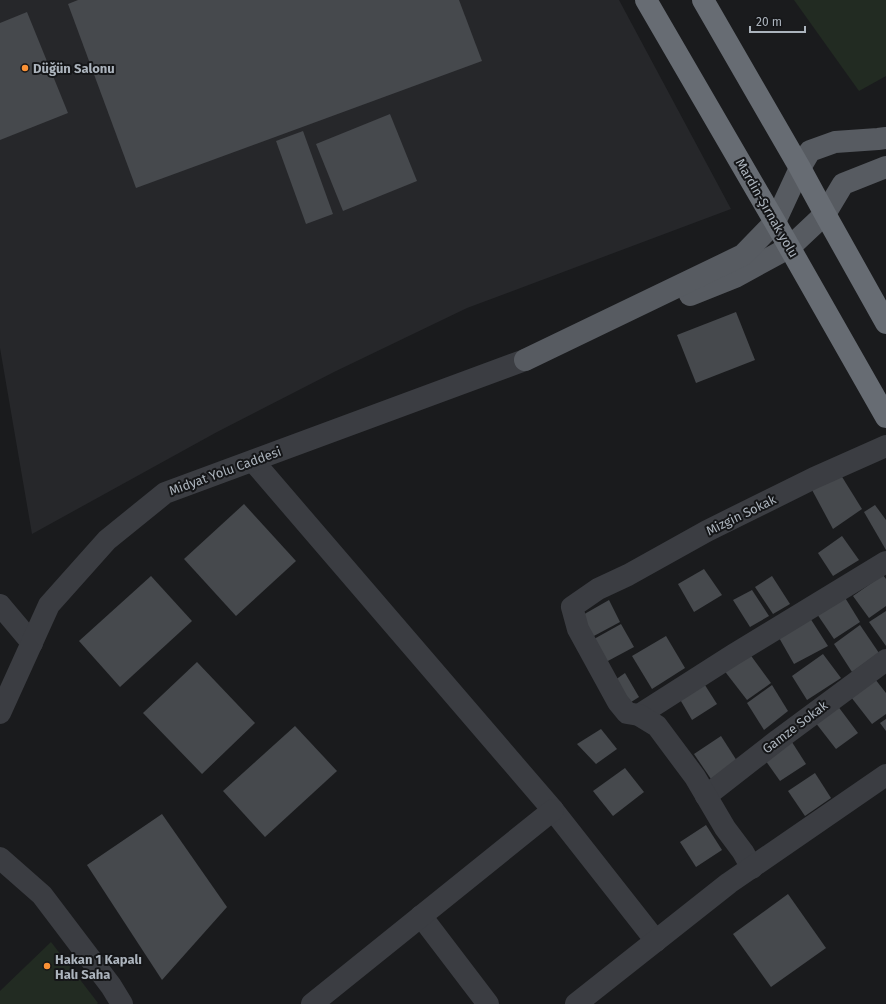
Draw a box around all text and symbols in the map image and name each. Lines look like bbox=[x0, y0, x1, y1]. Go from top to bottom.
scale bar bbox=[750, 8, 805, 34]
text: 20 m bbox=[756, 15, 782, 29]
place label: Düğün Salonu bbox=[33, 61, 115, 76]
marker: Düğün Salonu bbox=[20, 63, 30, 73]
street label: Mardin-Şırnak yolu bbox=[733, 156, 801, 260]
street label: Midyat Yolu Caddesi bbox=[167, 444, 283, 498]
street label: Mizgin Sokak bbox=[704, 492, 779, 538]
street label: Gamze Sokak bbox=[760, 698, 831, 756]
place label: Hakan 1 Kapalı Halı Saha bbox=[55, 952, 142, 982]
marker: Hakan 1 Kapalı Halı Saha bbox=[42, 961, 52, 971]

